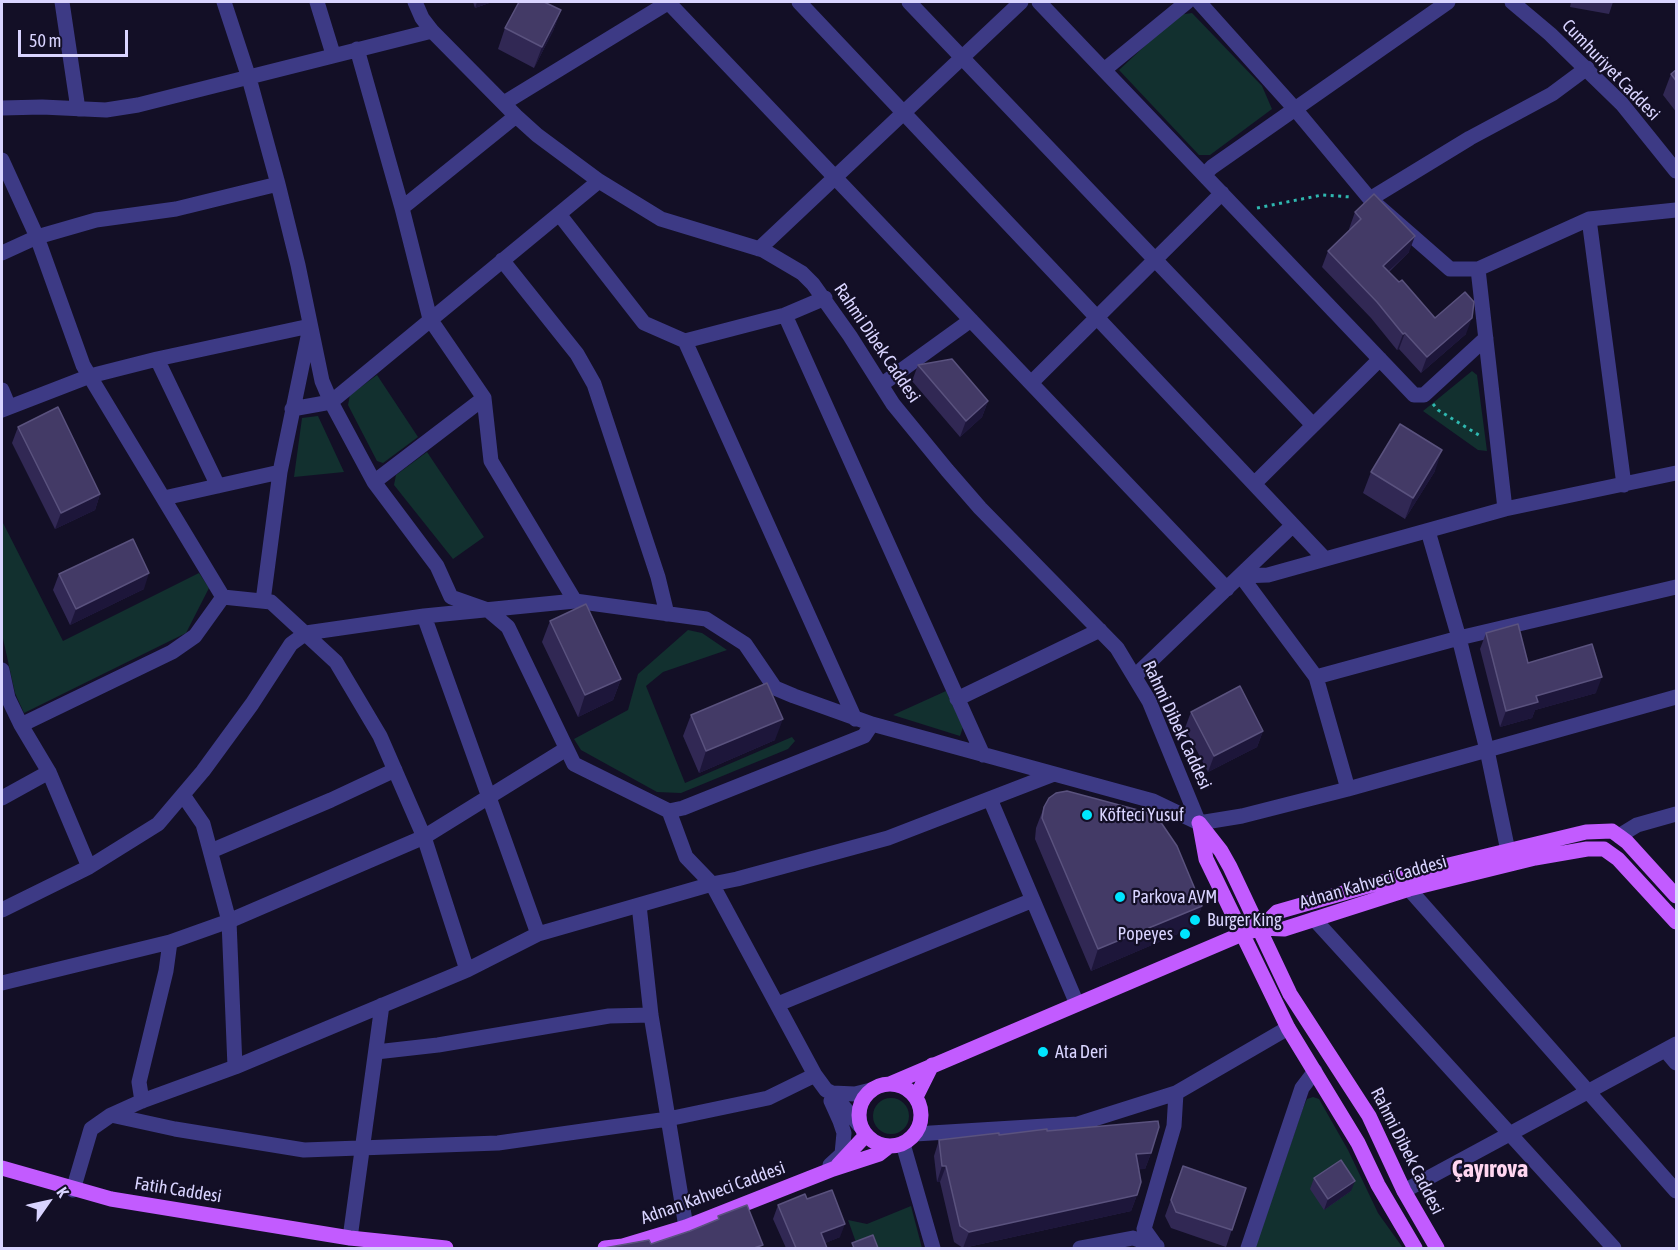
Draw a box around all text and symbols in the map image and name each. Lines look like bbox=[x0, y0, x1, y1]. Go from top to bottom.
street label: Cumhuriyet Caddesi bbox=[1557, 15, 1665, 125]
scale bar bbox=[21, 18, 130, 56]
text: 50 m bbox=[29, 30, 61, 51]
street label: Rahmi Dibek Caddesi bbox=[829, 279, 925, 407]
street label: Rahmi Dibek Caddesi bbox=[1138, 657, 1216, 793]
place label: Köfteci Yusuf bbox=[1099, 804, 1184, 826]
marker: Köfteci Yusuf bbox=[1080, 808, 1094, 822]
street label: Adnan Kahveci Caddesi bbox=[1297, 851, 1449, 913]
place label: Parkova AVM bbox=[1132, 886, 1217, 908]
marker: Parkova AVM bbox=[1113, 890, 1127, 904]
place label: Burger King bbox=[1207, 909, 1282, 931]
marker: Burger King bbox=[1188, 913, 1202, 927]
place label: Popeyes bbox=[1118, 923, 1173, 945]
marker: Popeyes bbox=[1178, 927, 1192, 941]
place label: Ata Deri bbox=[1055, 1041, 1108, 1063]
marker: Ata Deri bbox=[1036, 1045, 1050, 1059]
street label: Rahmi Dibek Caddesi bbox=[1366, 1084, 1448, 1218]
district label: Çayırova bbox=[1452, 1155, 1528, 1183]
street label: Adnan Kahveci Caddesi bbox=[638, 1157, 788, 1229]
north arrow bbox=[18, 1172, 78, 1232]
street label: Fatih Caddesi bbox=[133, 1172, 223, 1208]
text: K bbox=[53, 1184, 73, 1200]

